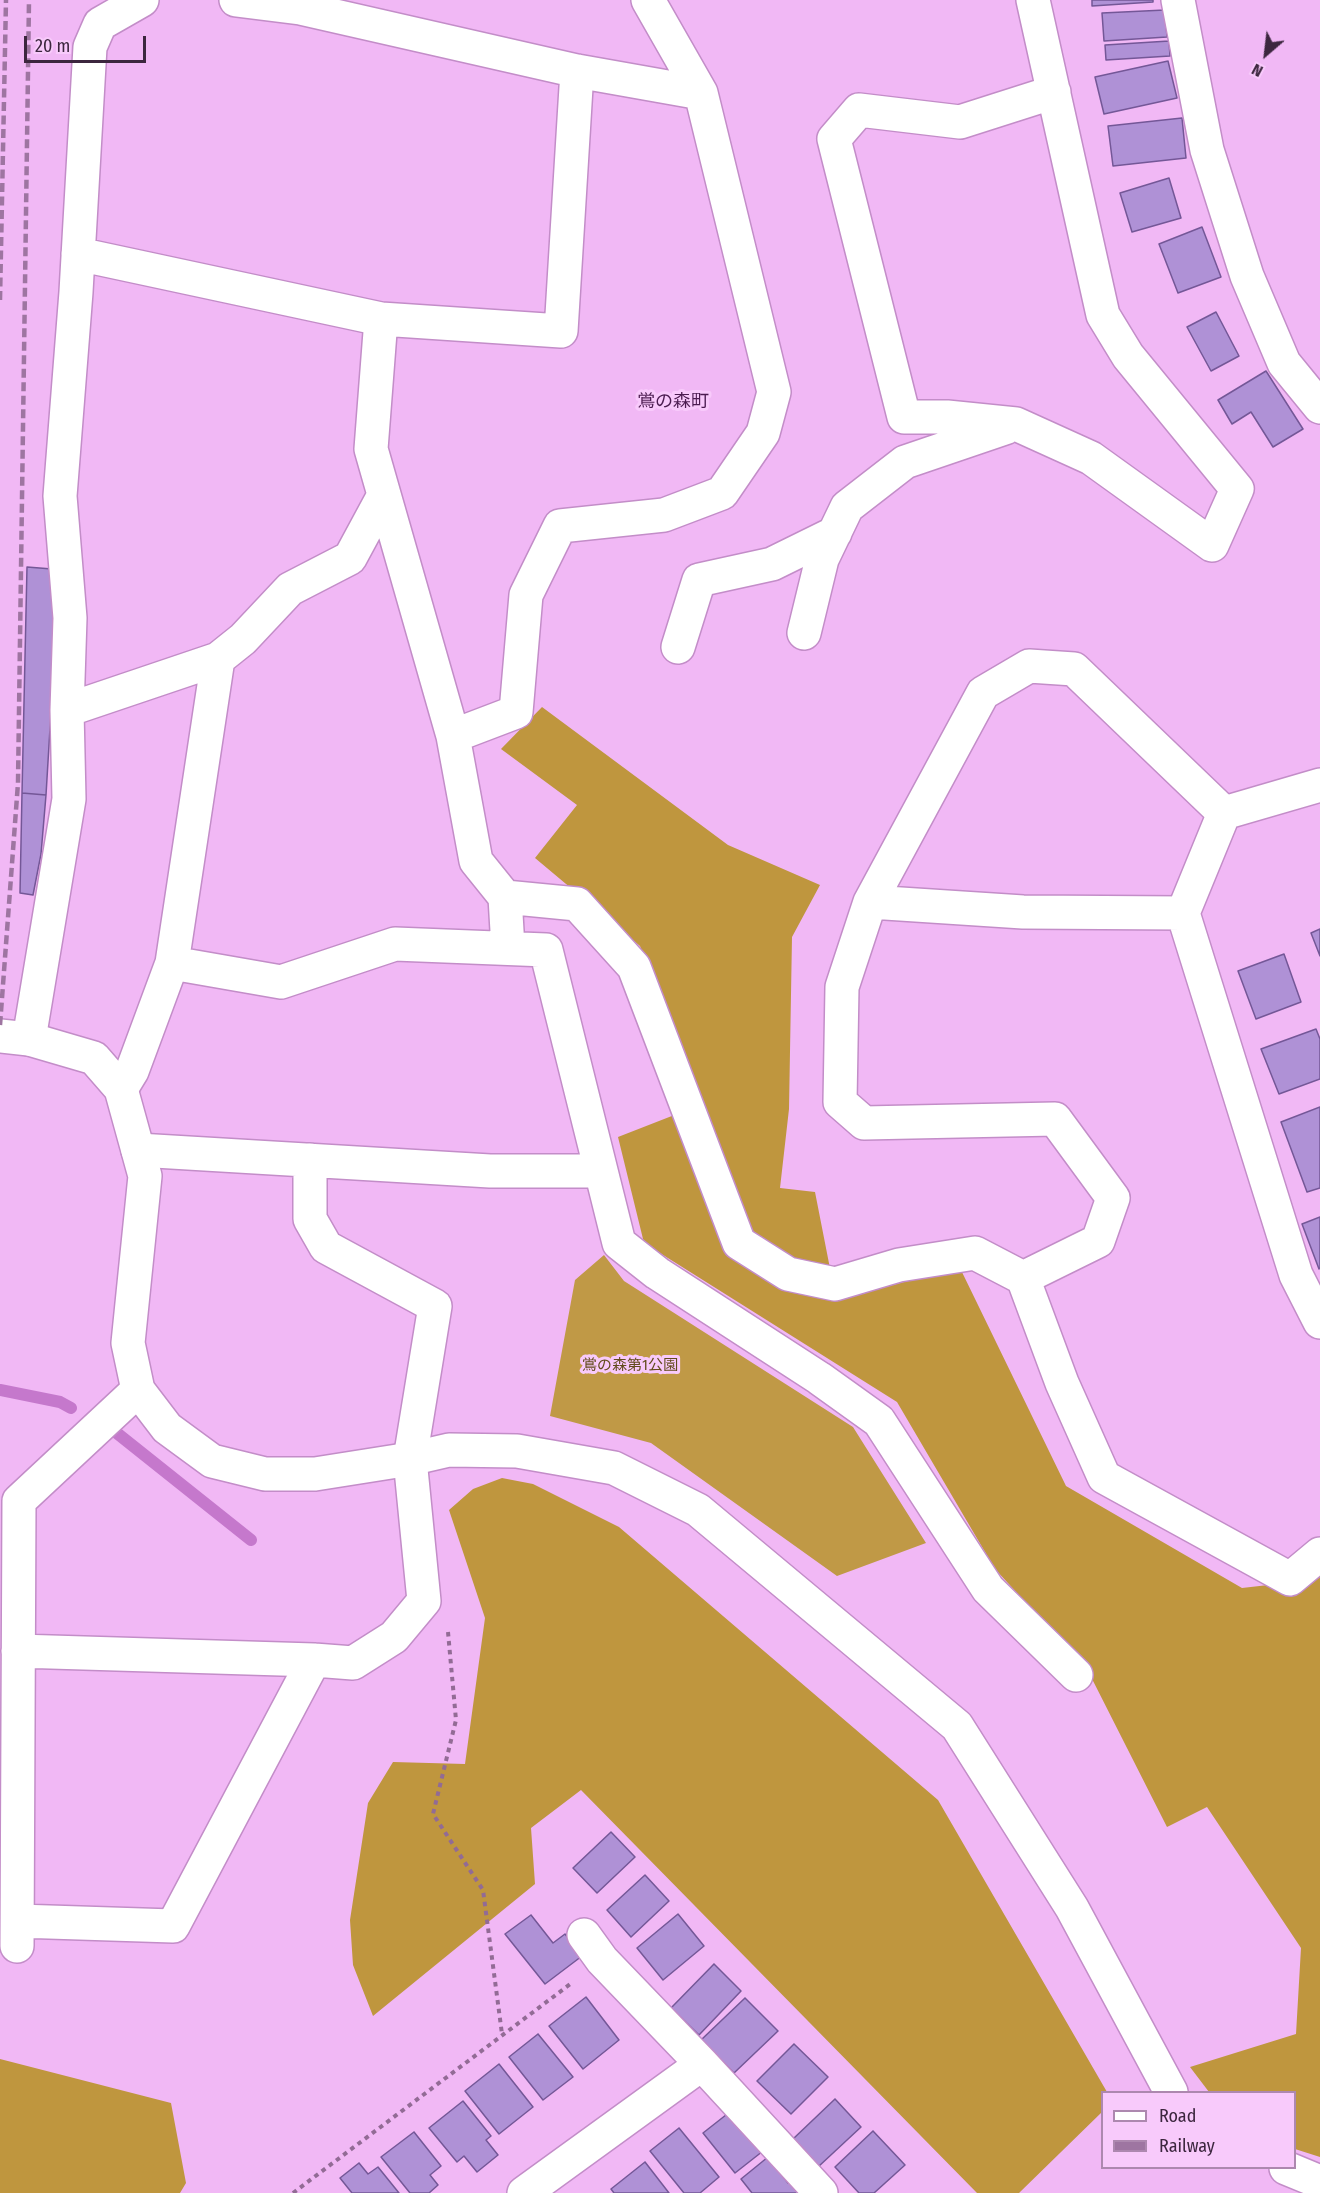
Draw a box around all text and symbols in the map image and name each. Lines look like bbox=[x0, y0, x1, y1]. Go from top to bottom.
scale bar bbox=[27, 24, 148, 62]
north arrow bbox=[1236, 24, 1296, 84]
text: 20 m bbox=[35, 35, 70, 57]
text: N bbox=[1249, 60, 1266, 81]
district label: 鴬の森町 bbox=[637, 391, 709, 413]
park label: 鴬の森第1公園 bbox=[582, 1357, 678, 1375]
legend bbox=[1101, 2091, 1296, 2169]
text: Road bbox=[1159, 2105, 1196, 2127]
text: Railway bbox=[1159, 2135, 1215, 2157]

